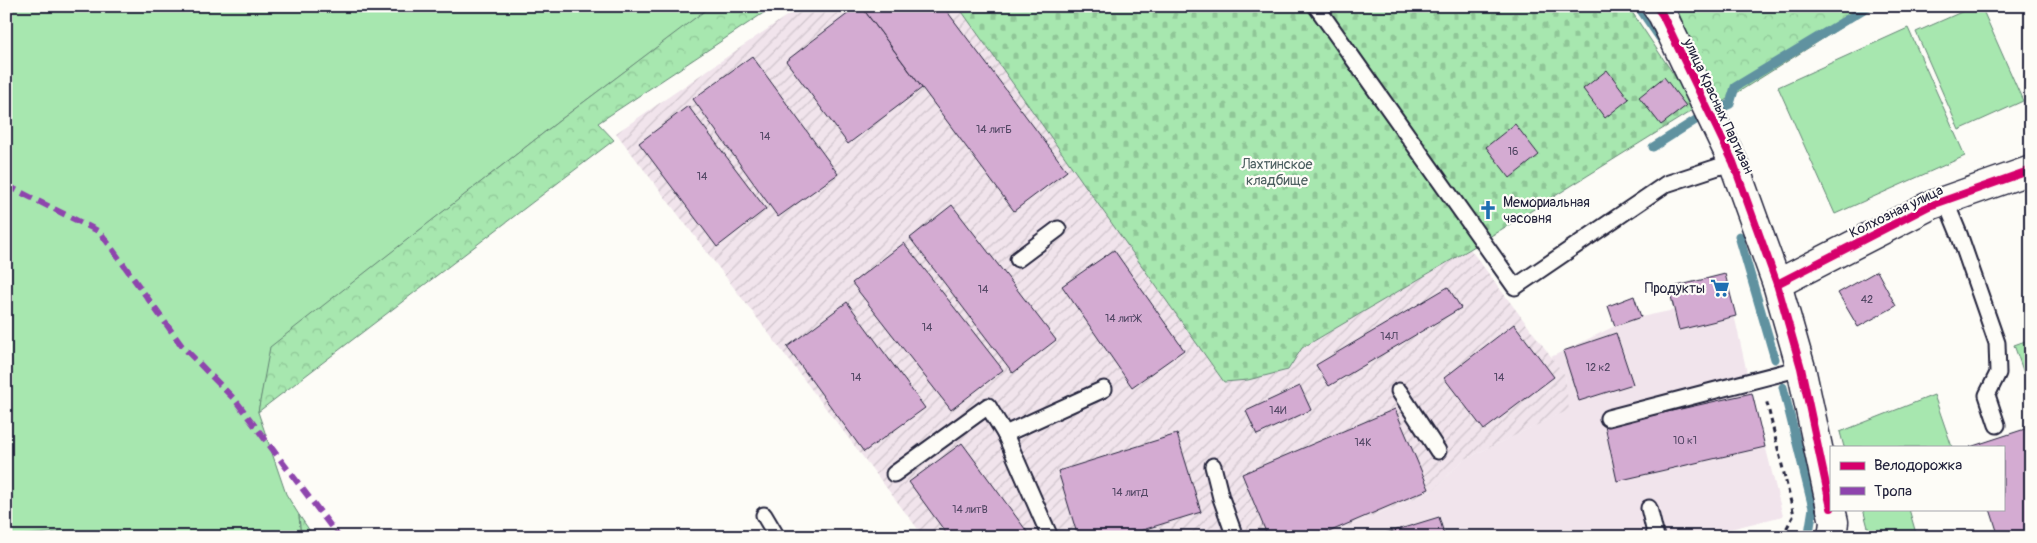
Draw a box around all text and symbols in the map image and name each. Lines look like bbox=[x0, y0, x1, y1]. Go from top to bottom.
street label: улица Красных Партизан bbox=[1679, 35, 1757, 177]
house number: 14 литБ bbox=[976, 123, 1012, 136]
house number: 14 bbox=[760, 130, 771, 143]
house number: 16 bbox=[1508, 145, 1518, 158]
park label: Лахтинское кладбище bbox=[1241, 156, 1313, 189]
house number: 14 bbox=[697, 170, 708, 183]
street label: Колхозная улица bbox=[1847, 181, 1946, 241]
place label: Мемориальная часовня bbox=[1503, 194, 1590, 227]
church icon: Мемориальная часовня bbox=[1477, 199, 1499, 221]
supermarket icon: Продукты bbox=[1709, 277, 1731, 299]
place label: Продукты bbox=[1645, 280, 1705, 297]
house number: 14 bbox=[978, 283, 989, 296]
house number: 42 bbox=[1861, 293, 1873, 306]
house number: 14 литЖ bbox=[1105, 312, 1142, 325]
house number: 14 bbox=[922, 321, 933, 334]
house number: 14Л bbox=[1380, 330, 1398, 343]
house number: 12 к2 bbox=[1586, 361, 1610, 374]
house number: 14 bbox=[851, 371, 862, 384]
house number: 14 bbox=[1494, 371, 1505, 384]
house number: 14И bbox=[1269, 404, 1287, 417]
house number: 10 к1 bbox=[1673, 434, 1697, 447]
house number: 14К bbox=[1354, 436, 1372, 449]
legend bbox=[1830, 446, 2004, 510]
text: Велодорожка bbox=[1874, 456, 1962, 475]
text: Тропа bbox=[1874, 482, 1912, 501]
house number: 14 литД bbox=[1112, 486, 1148, 499]
house number: 14 литВ bbox=[952, 503, 988, 516]

